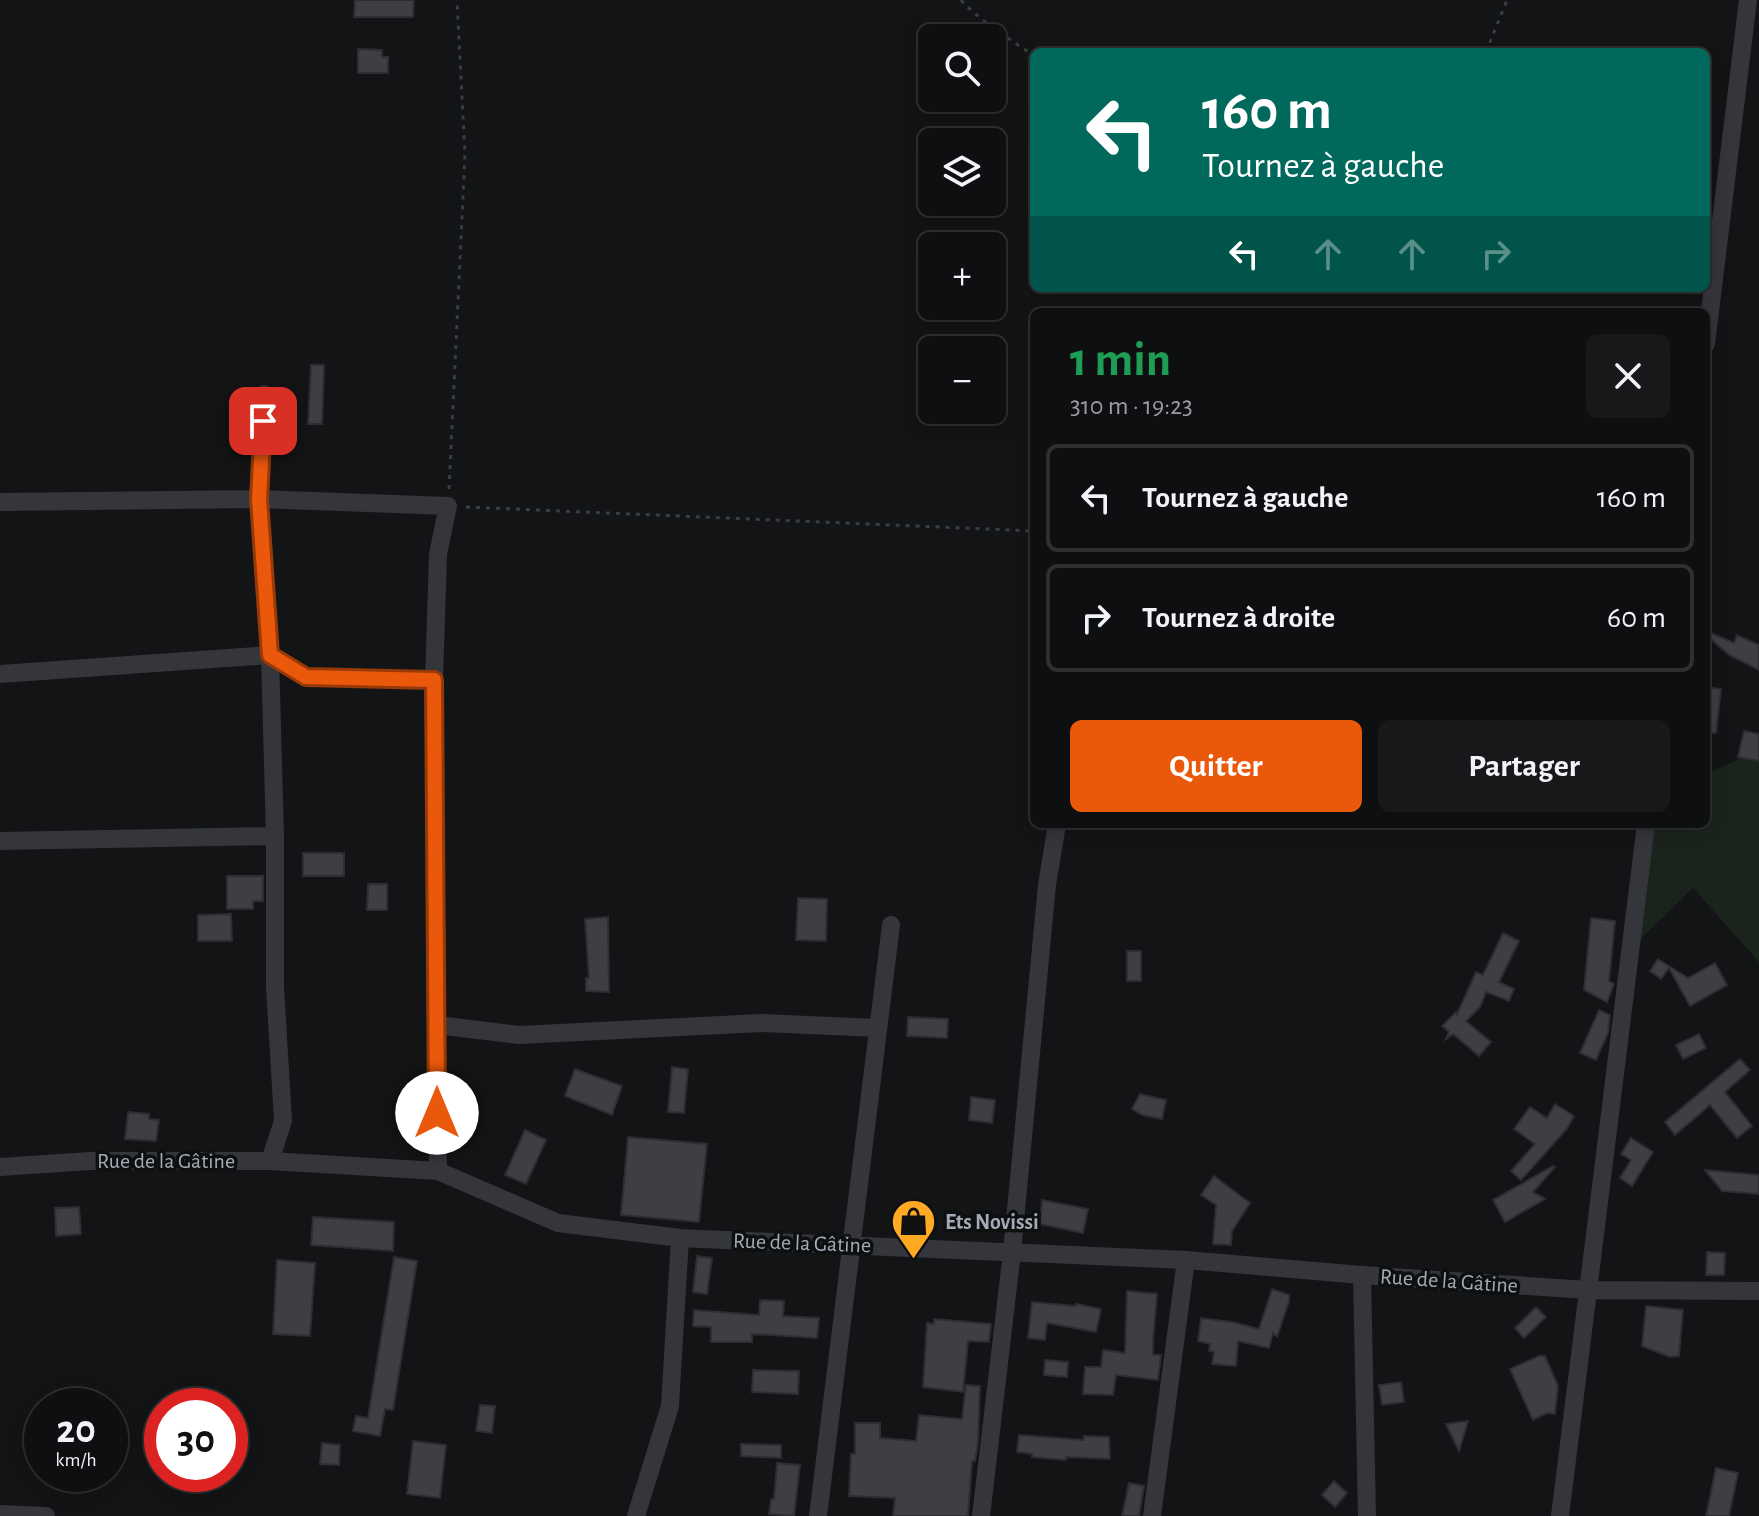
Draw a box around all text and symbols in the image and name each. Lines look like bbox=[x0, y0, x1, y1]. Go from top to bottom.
map controls bbox=[918, 24, 1006, 424]
button: search bbox=[918, 24, 1006, 112]
icon: left bbox=[1070, 80, 1174, 184]
text: 160 m bbox=[1202, 83, 1332, 139]
button: layers bbox=[918, 128, 1006, 216]
text: Tournez à gauche bbox=[1202, 148, 1444, 184]
button: + bbox=[918, 232, 1006, 320]
icon: left bbox=[1222, 232, 1266, 276]
icon: ahead bbox=[1306, 232, 1350, 276]
icon: ahead bbox=[1390, 232, 1434, 276]
icon: right bbox=[1474, 232, 1518, 276]
button: close bbox=[1586, 334, 1670, 418]
button: − bbox=[918, 336, 1006, 424]
text: 1 min bbox=[1070, 337, 1171, 385]
pin bbox=[229, 387, 297, 455]
text: 310 m · 19:23 bbox=[1070, 393, 1193, 419]
icon: arrive bbox=[241, 399, 285, 443]
icon: left bbox=[1074, 476, 1118, 520]
text: Tournez à gauche bbox=[1142, 483, 1349, 513]
text: 160 m bbox=[1597, 483, 1666, 513]
icon: right bbox=[1074, 596, 1118, 640]
text: Tournez à droite bbox=[1142, 603, 1335, 633]
text: 60 m bbox=[1607, 603, 1666, 633]
button: Quitter bbox=[1070, 720, 1362, 812]
button: Partager bbox=[1378, 720, 1670, 812]
position arrow bbox=[395, 1071, 479, 1155]
street label: Rue de la Gâtine bbox=[97, 1150, 235, 1172]
shop icon: Ets Novissi bbox=[890, 1198, 938, 1261]
place label: Ets Novissi bbox=[945, 1211, 1039, 1233]
street label: Rue de la Gâtine bbox=[733, 1230, 871, 1256]
street label: Rue de la Gâtine bbox=[1379, 1265, 1519, 1297]
speed limit sign: 30 bbox=[144, 1388, 248, 1492]
text: 20 bbox=[56, 1410, 96, 1450]
text: km/h bbox=[55, 1450, 97, 1470]

